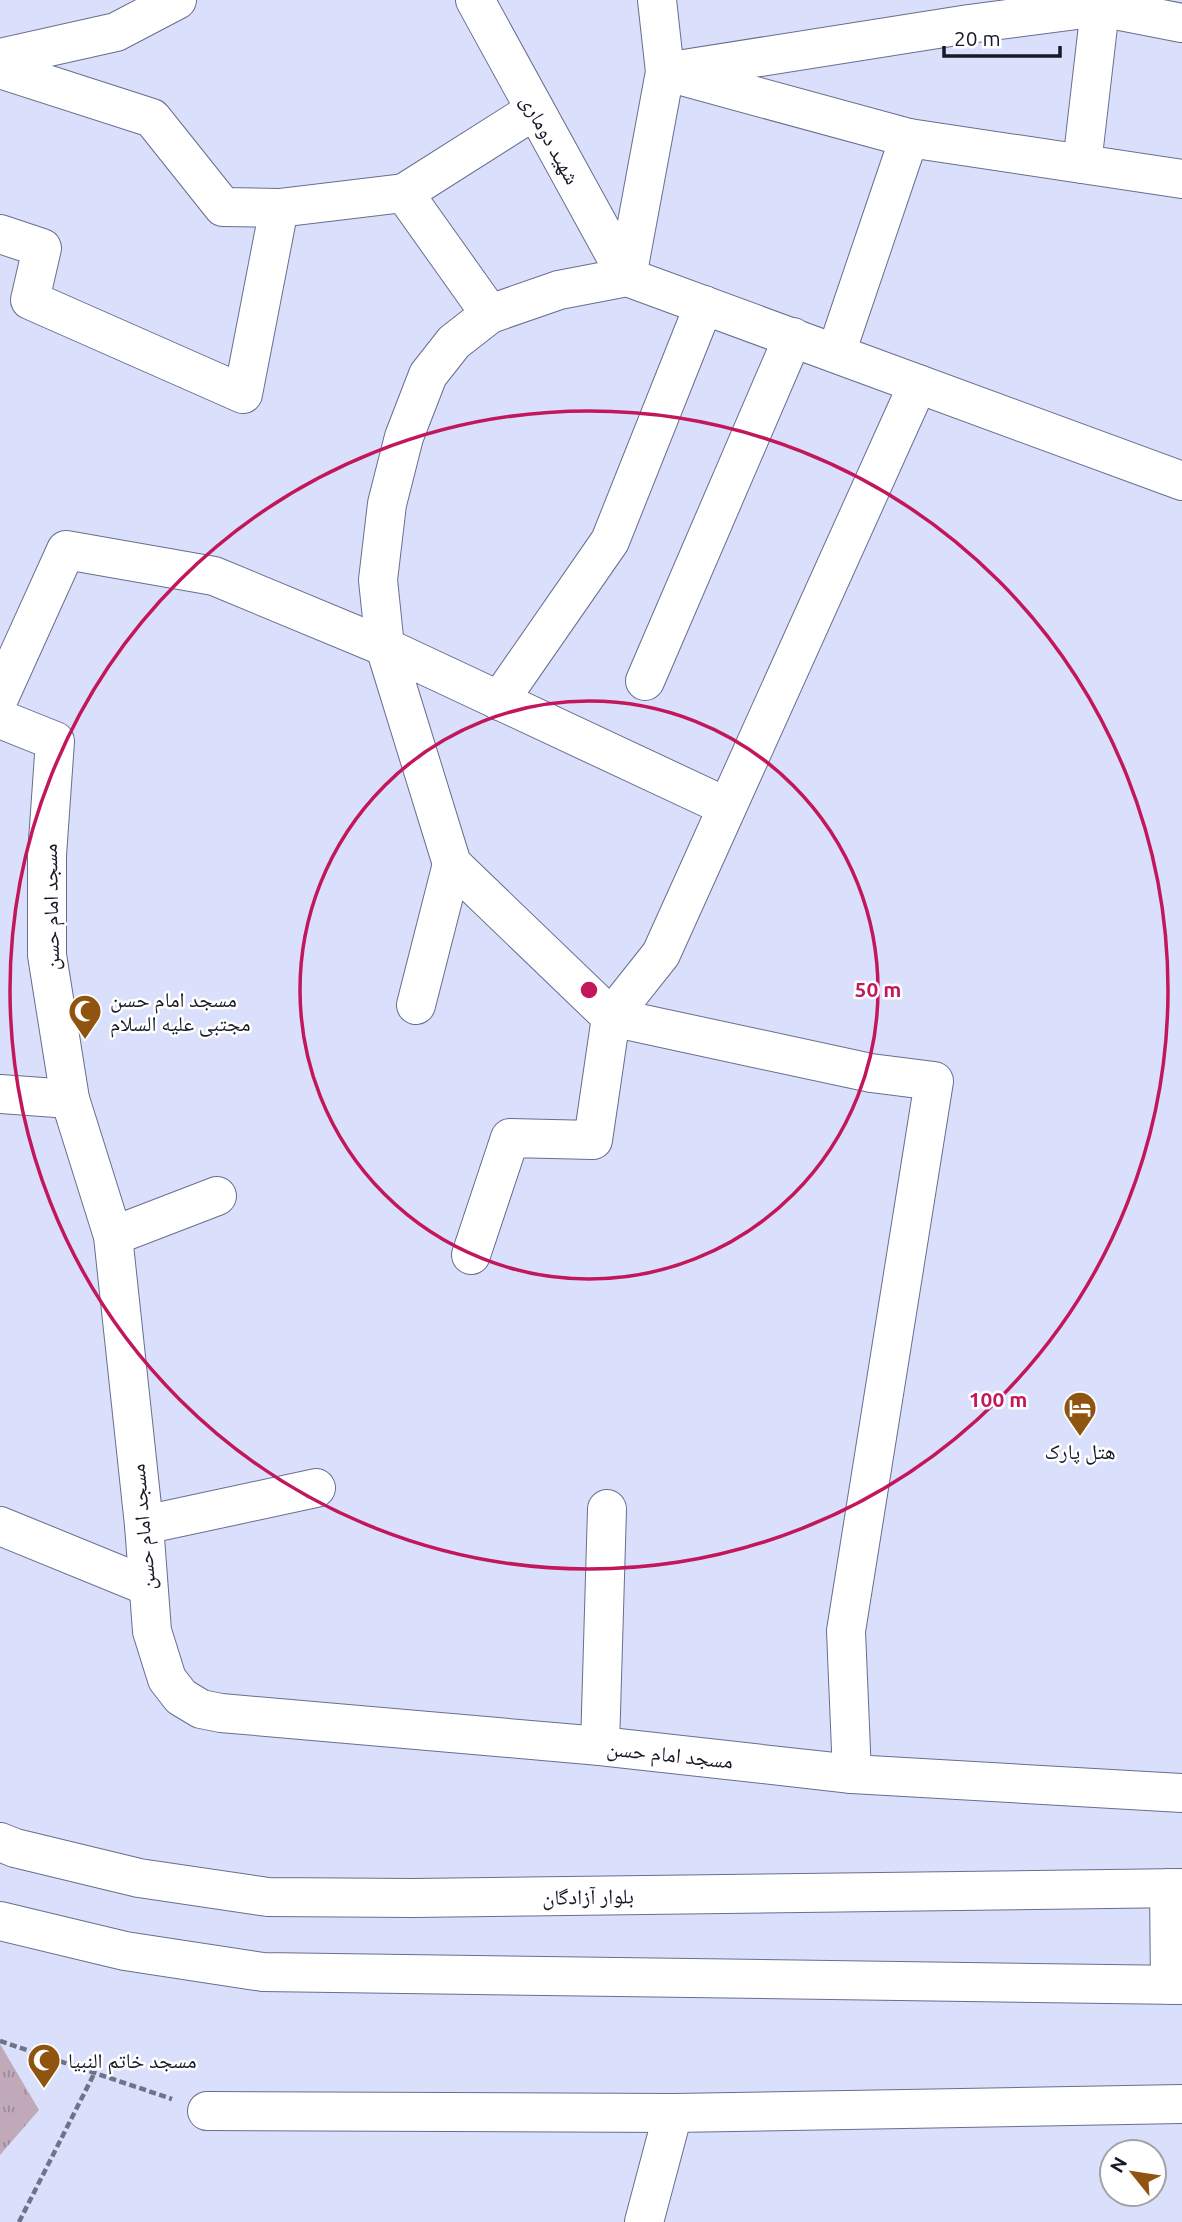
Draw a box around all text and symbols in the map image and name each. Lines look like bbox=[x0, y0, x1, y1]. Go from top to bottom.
scale bar bbox=[944, 14, 1060, 58]
text: 20 m bbox=[954, 26, 1001, 50]
street label: شهید دوماری bbox=[516, 90, 585, 188]
street label: مسجد امام حسن bbox=[37, 843, 66, 971]
text: 50 m bbox=[855, 977, 901, 1001]
centre of rings bbox=[577, 978, 601, 1002]
place label: مسجد امام حسن مجتبی علیه السلام bbox=[110, 987, 251, 1038]
mosque icon: مسجد امام حسن مجتبی علیه السلام bbox=[66, 992, 104, 1041]
text: 100 m bbox=[969, 1387, 1027, 1411]
hotel icon: هتل پارک bbox=[1061, 1389, 1099, 1438]
place label: هتل پارک bbox=[1044, 1439, 1116, 1465]
street label: مسجد امام حسن bbox=[125, 1463, 162, 1591]
street label: مسجد امام حسن bbox=[605, 1735, 734, 1776]
street label: بلوار آزادگان bbox=[542, 1883, 634, 1910]
mosque icon: مسجد خاتم النبیا bbox=[25, 2041, 63, 2090]
place label: مسجد خاتم النبیا bbox=[68, 2048, 197, 2075]
north arrow bbox=[1098, 2138, 1168, 2208]
text: N bbox=[1105, 2153, 1131, 2176]

